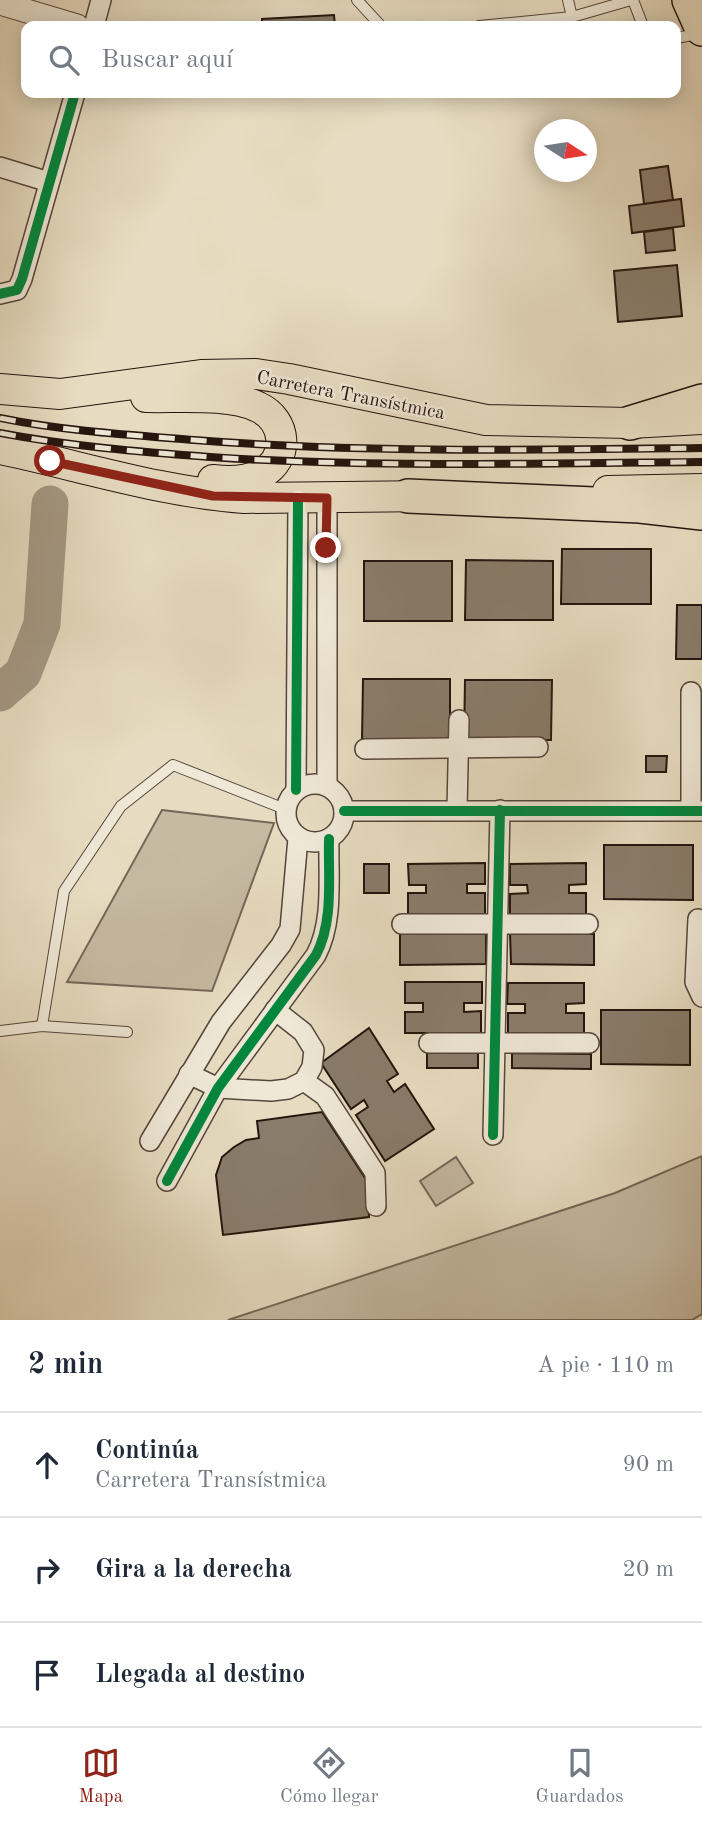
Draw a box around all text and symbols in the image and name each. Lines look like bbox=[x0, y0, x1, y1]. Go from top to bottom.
search box bbox=[21, 21, 681, 98]
icon: search bbox=[45, 41, 83, 79]
text: Buscar aquí bbox=[101, 47, 233, 73]
north arrow bbox=[534, 119, 597, 182]
street label: Carretera Transístmica bbox=[255, 369, 447, 424]
route start bbox=[34, 445, 65, 476]
route end bbox=[310, 532, 341, 563]
text: 2 min bbox=[28, 1350, 103, 1380]
text: A pie · 110 m bbox=[537, 1354, 674, 1377]
text: Continúa bbox=[95, 1438, 199, 1464]
icon: ahead bbox=[28, 1446, 66, 1484]
text: 90 m bbox=[623, 1453, 674, 1476]
text: Carretera Transístmica bbox=[95, 1469, 327, 1492]
icon: right bbox=[28, 1551, 66, 1589]
text: Gira a la derecha bbox=[95, 1557, 292, 1583]
text: 20 m bbox=[623, 1558, 674, 1581]
icon: arrive bbox=[28, 1656, 66, 1694]
text: Llegada al destino bbox=[95, 1662, 305, 1688]
tab: Mapa bbox=[79, 1744, 123, 1809]
tab: Cómo llegar bbox=[280, 1744, 379, 1809]
tab: Guardados bbox=[536, 1744, 623, 1809]

